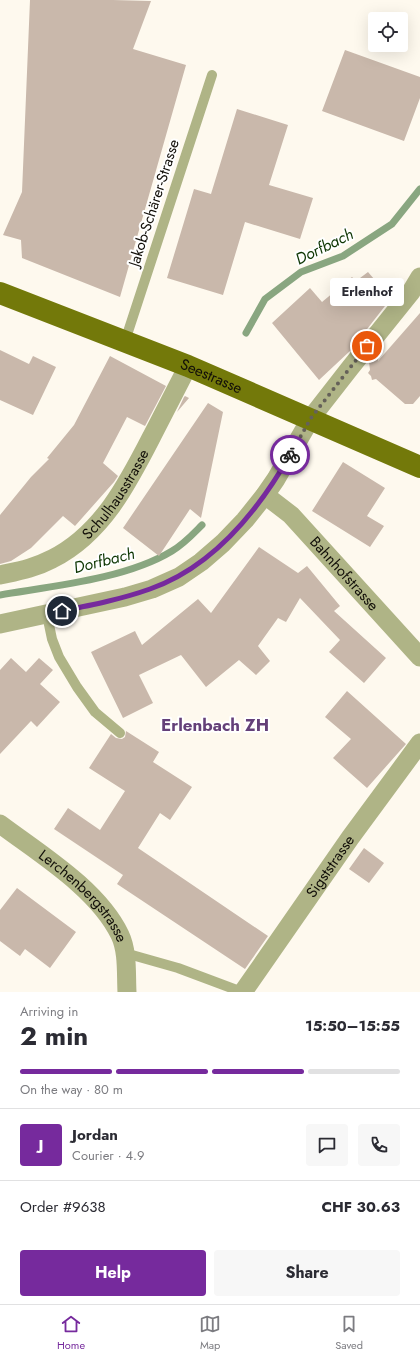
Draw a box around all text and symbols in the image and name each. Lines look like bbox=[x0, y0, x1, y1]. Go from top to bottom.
map controls bbox=[368, 12, 408, 52]
button: locate bbox=[368, 12, 408, 52]
street label: Jakob-Schärer-Strasse bbox=[122, 136, 185, 271]
water label: Dorfbach bbox=[291, 223, 357, 270]
callout: Erlenhof bbox=[330, 278, 404, 306]
text: Erlenhof bbox=[341, 282, 393, 301]
pin bbox=[350, 329, 384, 363]
icon: bag bbox=[356, 335, 378, 357]
street label: Seestrasse bbox=[177, 353, 246, 399]
courier bbox=[270, 435, 310, 475]
icon: bike bbox=[279, 444, 301, 466]
street label: Schulhausstrasse bbox=[77, 445, 155, 545]
street label: Bahnhofstrasse bbox=[305, 532, 384, 616]
water label: Dorfbach bbox=[71, 542, 137, 579]
pin bbox=[45, 594, 79, 628]
icon: home bbox=[51, 600, 73, 622]
district label: Erlenbach ZH bbox=[161, 713, 269, 737]
street label: Sigststrasse bbox=[301, 830, 360, 902]
street label: Lerchenbergstrasse bbox=[34, 844, 133, 946]
text: Arriving in bbox=[20, 1002, 78, 1021]
text: 15:50–15:55 bbox=[305, 1015, 400, 1037]
text: 2 min bbox=[20, 1017, 88, 1055]
text: On the way · 80 m bbox=[20, 1080, 123, 1099]
text: Jordan bbox=[72, 1124, 118, 1146]
button: chat bbox=[306, 1124, 348, 1166]
button: phone bbox=[358, 1124, 400, 1166]
text: J bbox=[39, 1134, 43, 1156]
text: Courier · 4.9 bbox=[72, 1146, 145, 1165]
text: Order #9638 bbox=[20, 1196, 106, 1218]
text: CHF 30.63 bbox=[321, 1196, 400, 1218]
button: Help bbox=[20, 1250, 206, 1296]
button: Share bbox=[214, 1250, 400, 1296]
tab: Home bbox=[57, 1313, 85, 1353]
tab: Map bbox=[199, 1313, 221, 1353]
tab: Saved bbox=[335, 1313, 363, 1353]

